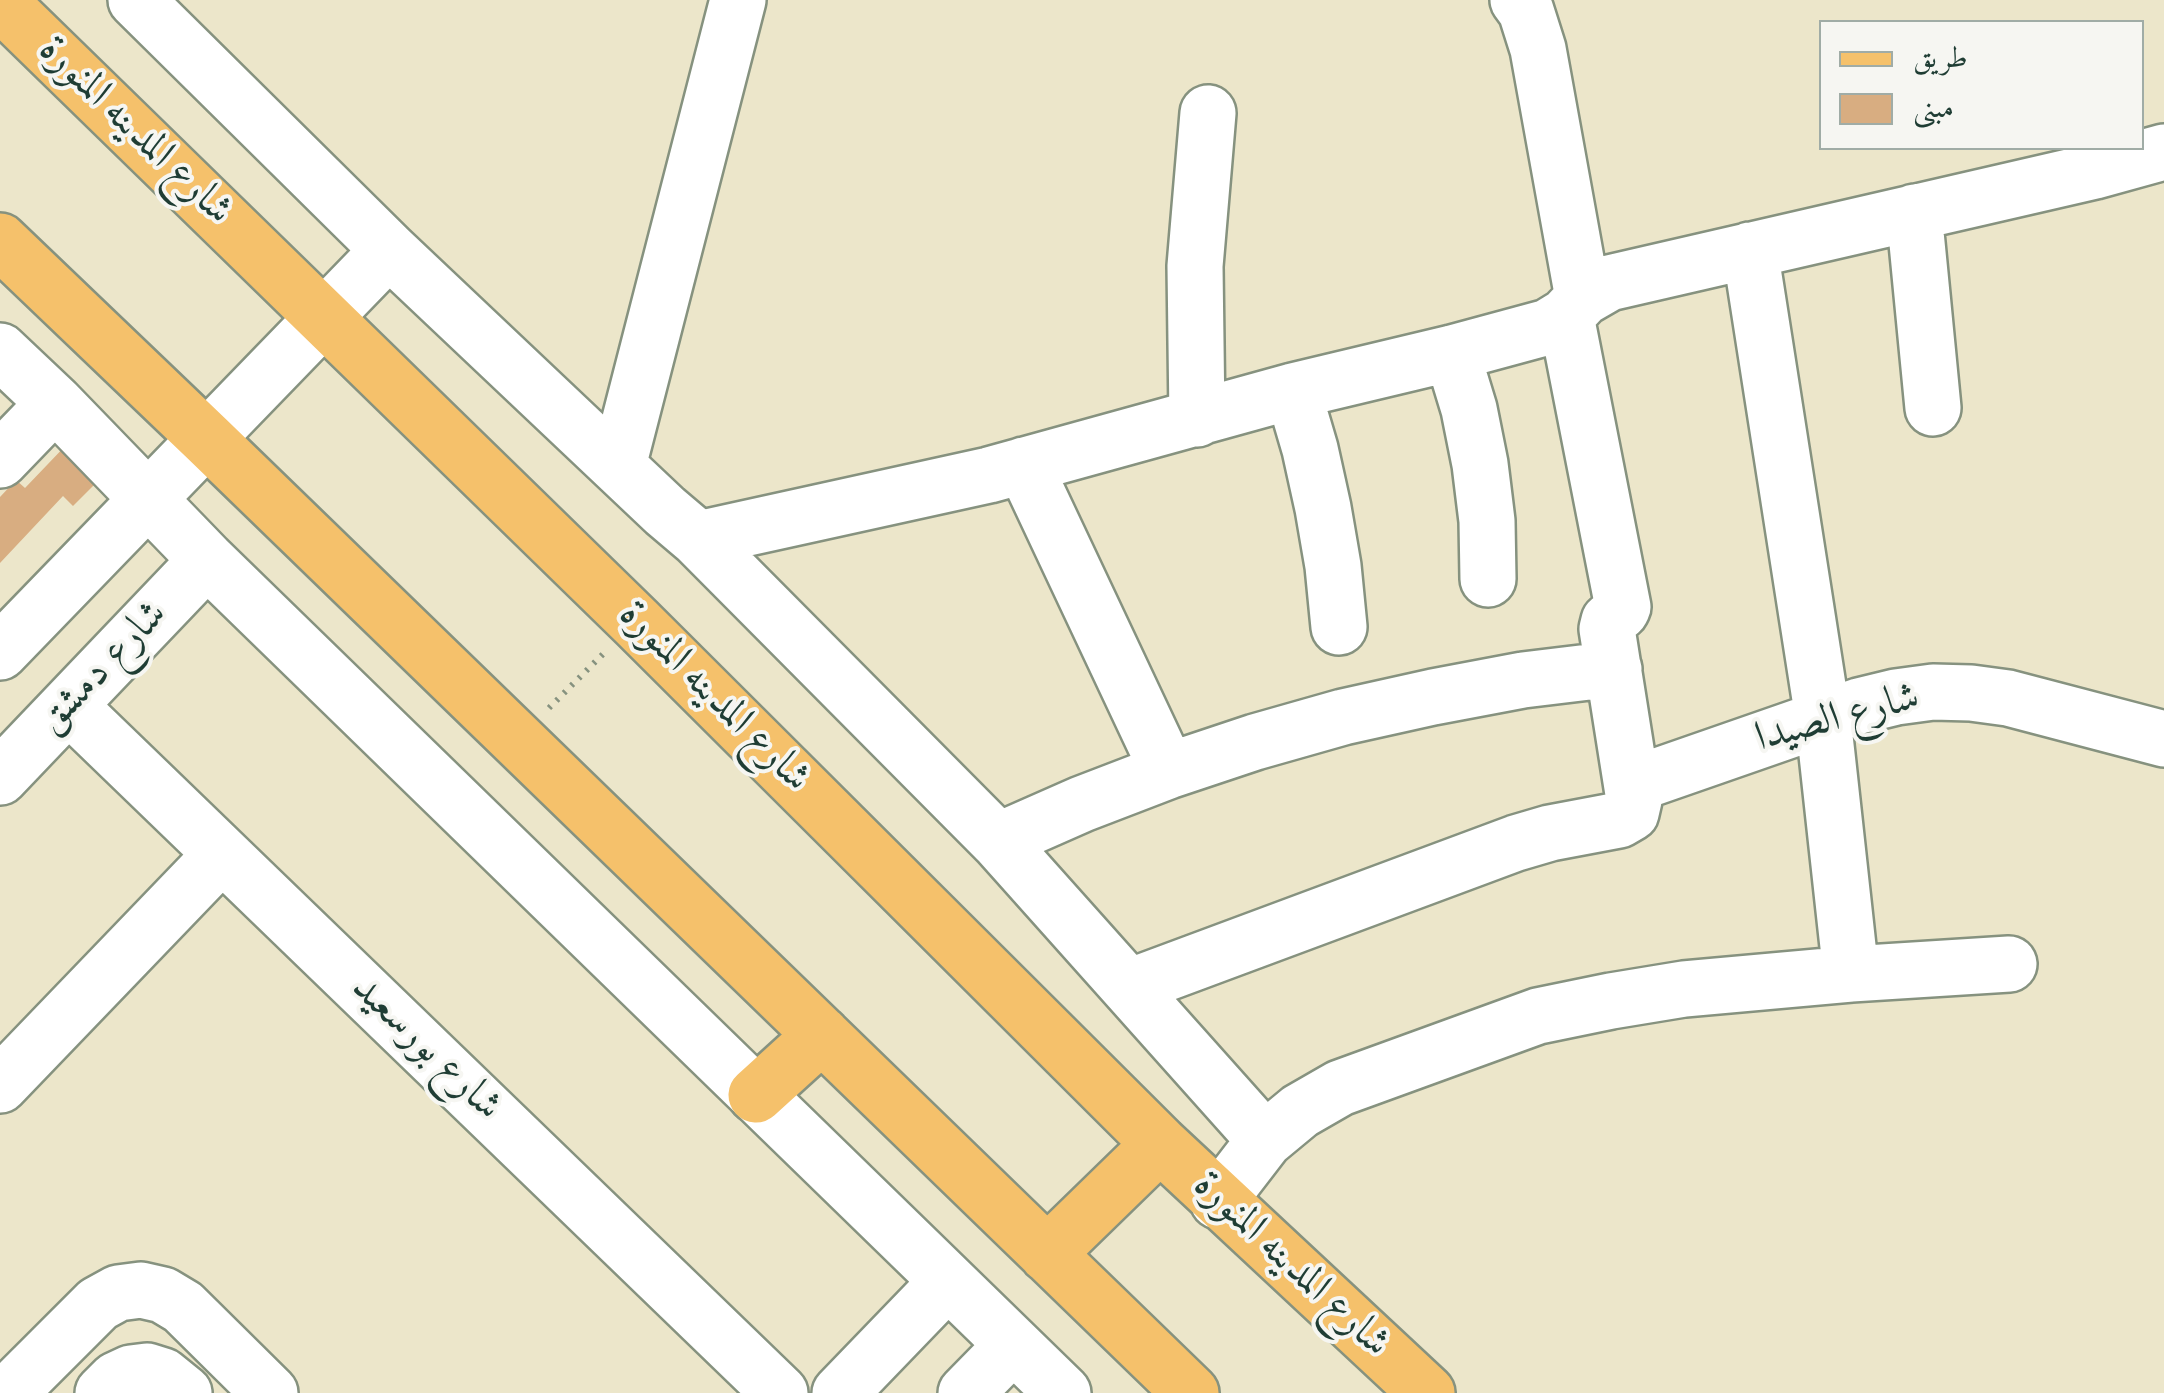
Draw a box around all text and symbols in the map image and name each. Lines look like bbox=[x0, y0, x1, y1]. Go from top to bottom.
legend bbox=[1819, 20, 2144, 150]
street label: شارع المدينه المنورة bbox=[26, 27, 242, 237]
text: طريق bbox=[1913, 40, 1968, 77]
text: مبنى bbox=[1913, 90, 1954, 127]
street label: شارع المدينه المنورة bbox=[606, 591, 820, 805]
street label: شارع دمشق bbox=[28, 592, 180, 746]
street label: شارع الصيدا bbox=[1750, 674, 1926, 766]
street label: شارع بورسعيد bbox=[339, 965, 511, 1133]
street label: شارع المدينه المنورة bbox=[1181, 1162, 1399, 1370]

